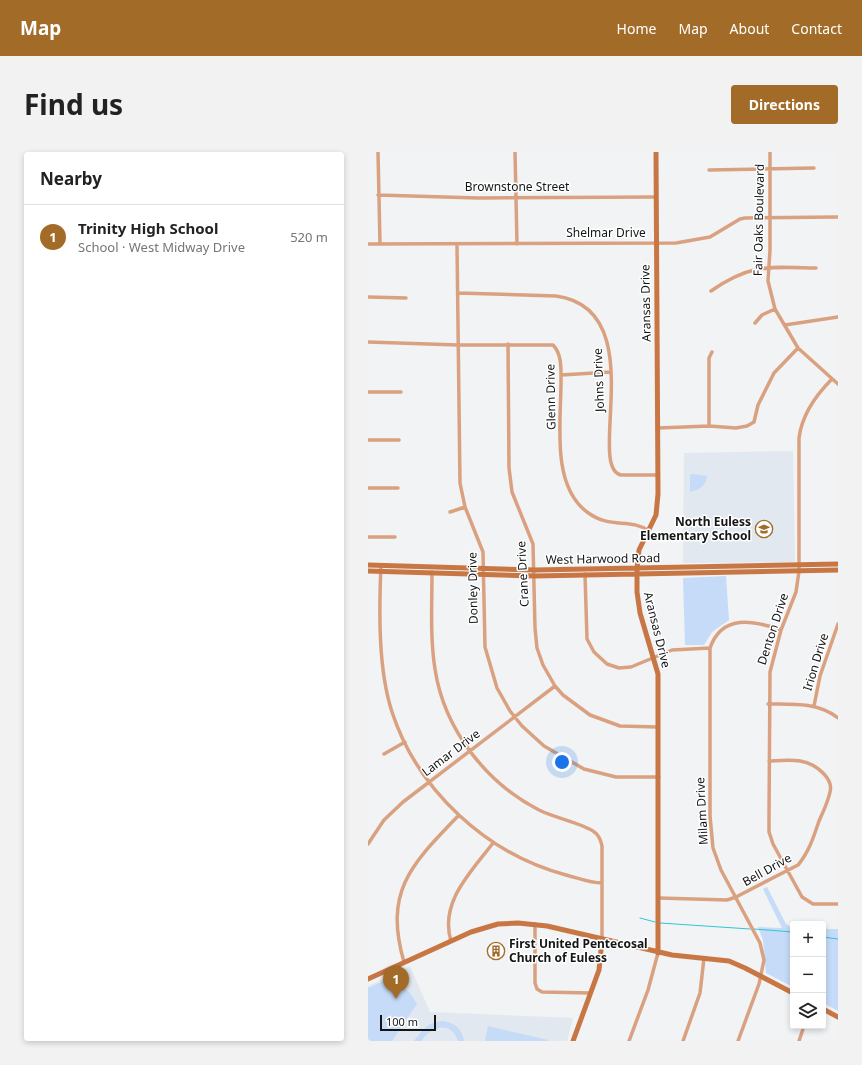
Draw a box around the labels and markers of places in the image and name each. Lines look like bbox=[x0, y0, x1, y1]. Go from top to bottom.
place label: North Euless Elementary School bbox=[640, 513, 751, 544]
school or university icon: North Euless Elementary School bbox=[754, 519, 774, 539]
place label: First United Pentecosal Church of Euless bbox=[509, 935, 648, 966]
building icon: First United Pentecosal Church of Euless bbox=[486, 941, 506, 961]
pin: 1 bbox=[383, 966, 409, 999]

